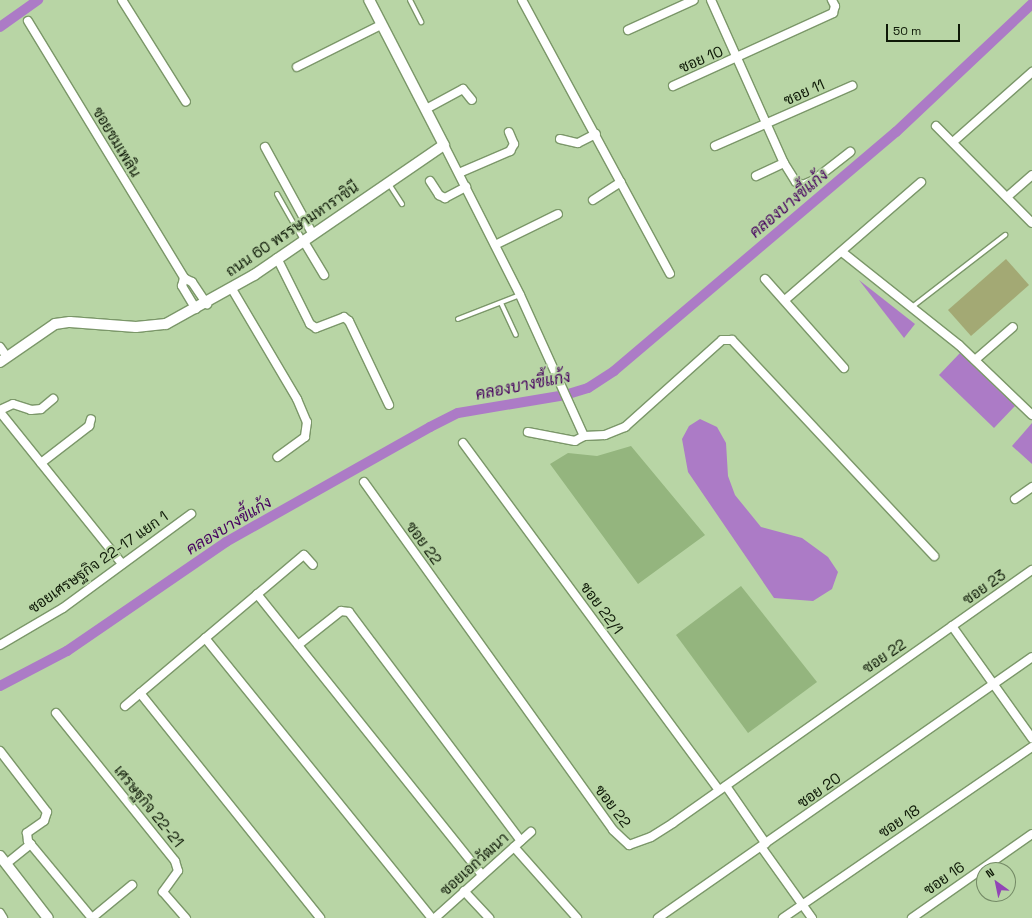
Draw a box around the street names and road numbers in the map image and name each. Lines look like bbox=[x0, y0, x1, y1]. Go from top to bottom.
street label: ซอย 10 bbox=[676, 42, 726, 76]
street label: ซอย 11 bbox=[781, 75, 827, 109]
street label: ซอยชมเพลิน bbox=[89, 104, 145, 180]
street label: ถนน 60 พรรษามหาราชินี bbox=[222, 178, 362, 280]
street label: ซอยเศรษฐกิจ 22-17 แยก 1 bbox=[25, 507, 171, 617]
street label: ซอย 22 bbox=[402, 518, 446, 568]
street label: ซอย 23 bbox=[959, 566, 1009, 608]
street label: ซอย 22/1 bbox=[577, 578, 627, 638]
street label: ซอย 22 bbox=[859, 635, 909, 677]
street label: เศรษฐกิจ 22-21 bbox=[110, 761, 188, 851]
street label: ซอย 20 bbox=[794, 769, 844, 811]
street label: ซอย 22 bbox=[591, 781, 635, 831]
street label: ซอย 18 bbox=[875, 801, 923, 841]
street label: ซอยเอกวัฒนา bbox=[436, 829, 512, 899]
street label: ซอย 16 bbox=[920, 857, 968, 899]

